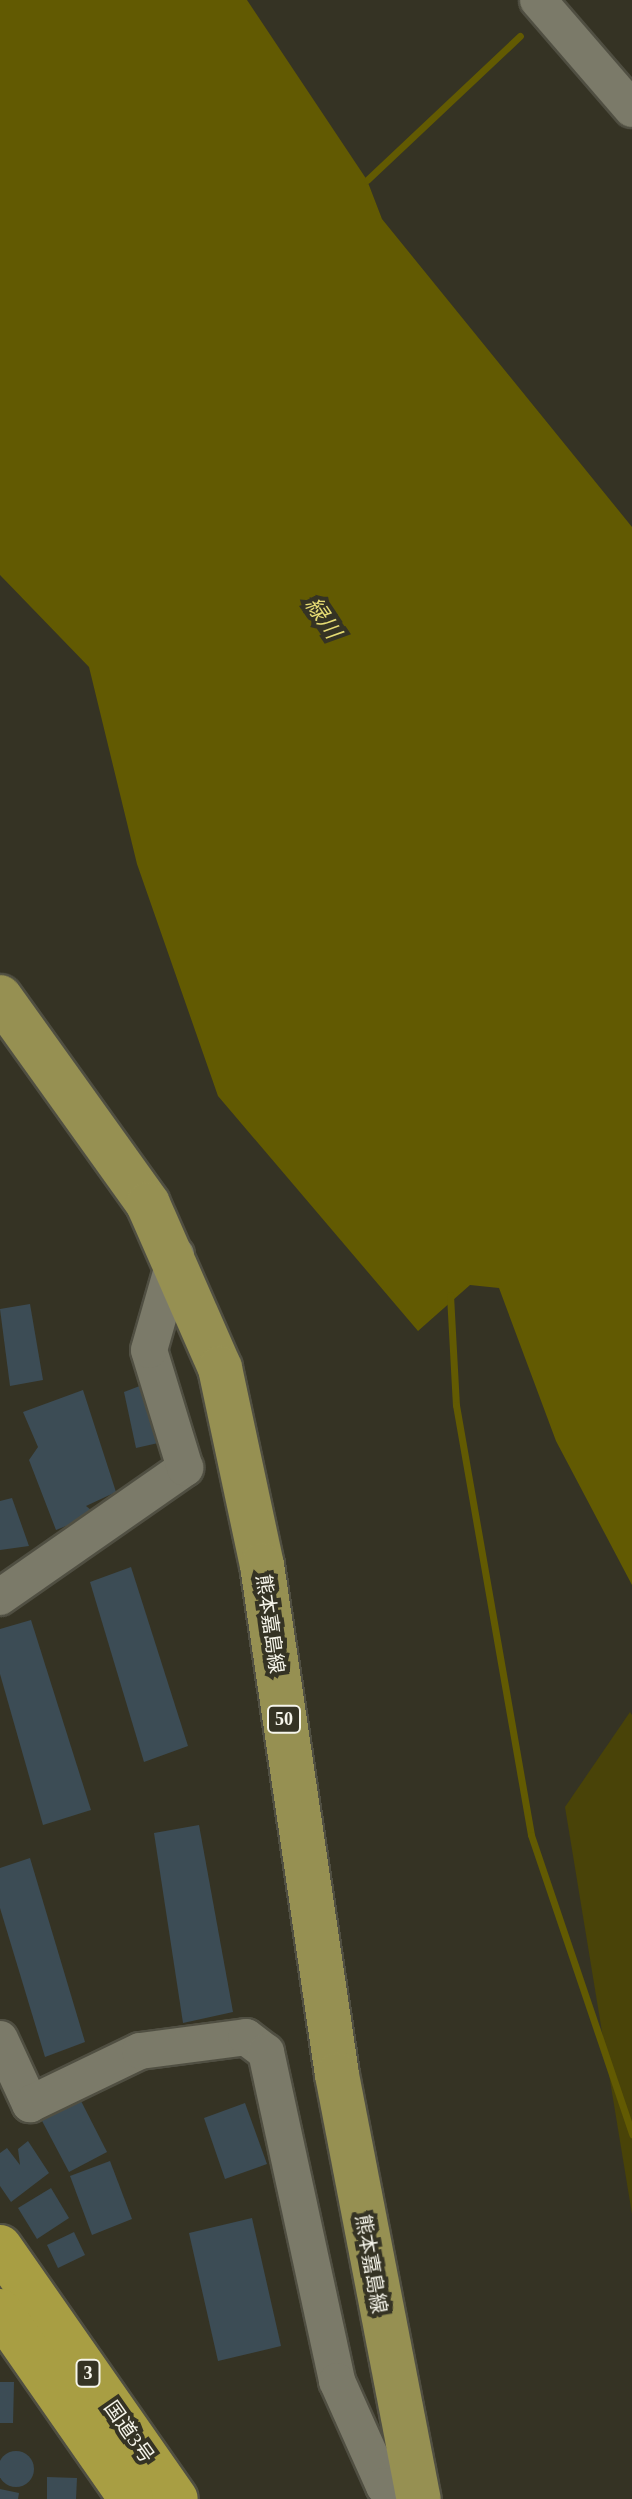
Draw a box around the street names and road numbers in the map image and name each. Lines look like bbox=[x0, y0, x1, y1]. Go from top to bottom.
street label: 熊本嘉島線 bbox=[251, 1573, 289, 1675]
road number: 50 bbox=[266, 1705, 302, 1733]
street label: 熊本嘉島線 bbox=[350, 2213, 392, 2315]
road number: 3 bbox=[74, 2359, 102, 2387]
street label: 国道3号 bbox=[99, 2396, 159, 2468]

